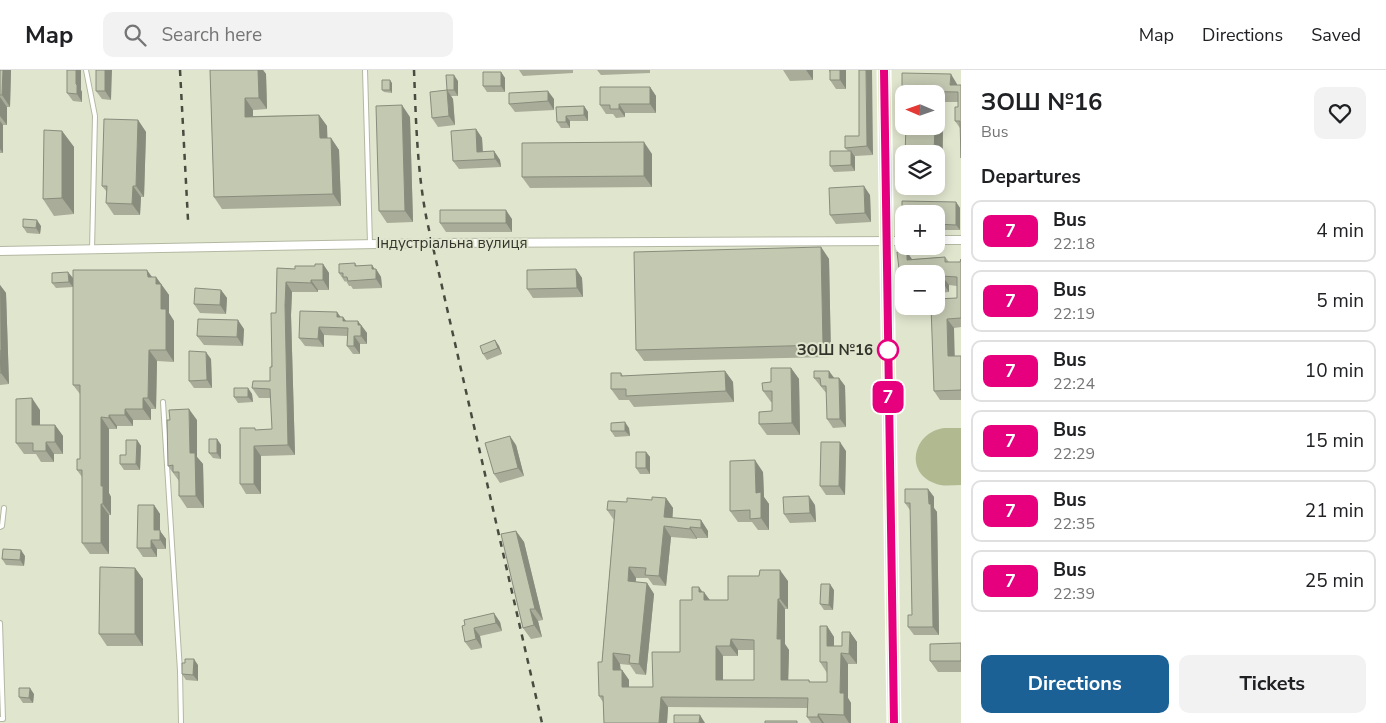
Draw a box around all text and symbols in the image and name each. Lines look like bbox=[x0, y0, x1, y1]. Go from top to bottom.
search box bbox=[103, 12, 453, 57]
text: Map bbox=[25, 19, 73, 51]
icon: search bbox=[121, 21, 149, 49]
text: Search here bbox=[161, 22, 262, 48]
text: Map bbox=[1139, 23, 1174, 47]
text: Directions bbox=[1202, 23, 1283, 47]
text: Saved bbox=[1311, 23, 1361, 47]
north arrow bbox=[895, 85, 945, 135]
map controls bbox=[895, 85, 945, 315]
text: ЗОШ №16 bbox=[981, 86, 1103, 118]
button: heart bbox=[1314, 87, 1366, 139]
text: Bus bbox=[981, 121, 1009, 143]
button: layers bbox=[895, 145, 945, 195]
text: Departures bbox=[981, 164, 1081, 190]
button: + bbox=[895, 205, 945, 255]
text: Bus bbox=[1053, 207, 1086, 233]
text: 4 min bbox=[1316, 218, 1364, 244]
text: 7 bbox=[1005, 219, 1016, 243]
street label: Індустріальна вулиця bbox=[376, 233, 528, 253]
text: 22:18 bbox=[1053, 233, 1095, 255]
button: − bbox=[895, 265, 945, 315]
text: Bus bbox=[1053, 277, 1086, 303]
text: 5 min bbox=[1316, 288, 1364, 314]
text: 7 bbox=[1005, 289, 1016, 313]
text: 22:19 bbox=[1053, 303, 1095, 325]
marker: ЗОШ №16 bbox=[877, 339, 899, 361]
place label: ЗОШ №16 bbox=[797, 340, 873, 360]
text: Bus bbox=[1053, 347, 1086, 373]
text: 10 min bbox=[1305, 358, 1364, 384]
text: 7 bbox=[1005, 359, 1016, 383]
text: 22:24 bbox=[1053, 373, 1095, 395]
line badge: 7 bbox=[872, 381, 904, 413]
text: 7 bbox=[883, 385, 893, 409]
text: Bus bbox=[1053, 417, 1086, 443]
text: 15 min bbox=[1305, 428, 1364, 454]
text: 7 bbox=[1005, 429, 1016, 453]
text: 22:29 bbox=[1053, 443, 1095, 465]
text: Bus bbox=[1053, 487, 1086, 513]
text: 21 min bbox=[1305, 498, 1364, 524]
text: 7 bbox=[1005, 499, 1016, 523]
text: 22:35 bbox=[1053, 513, 1095, 535]
text: Bus bbox=[1053, 557, 1086, 583]
text: 25 min bbox=[1305, 568, 1364, 594]
text: 7 bbox=[1005, 569, 1016, 593]
text: 22:39 bbox=[1053, 583, 1095, 605]
button: Directions bbox=[981, 655, 1169, 713]
button: Tickets bbox=[1179, 655, 1366, 713]

